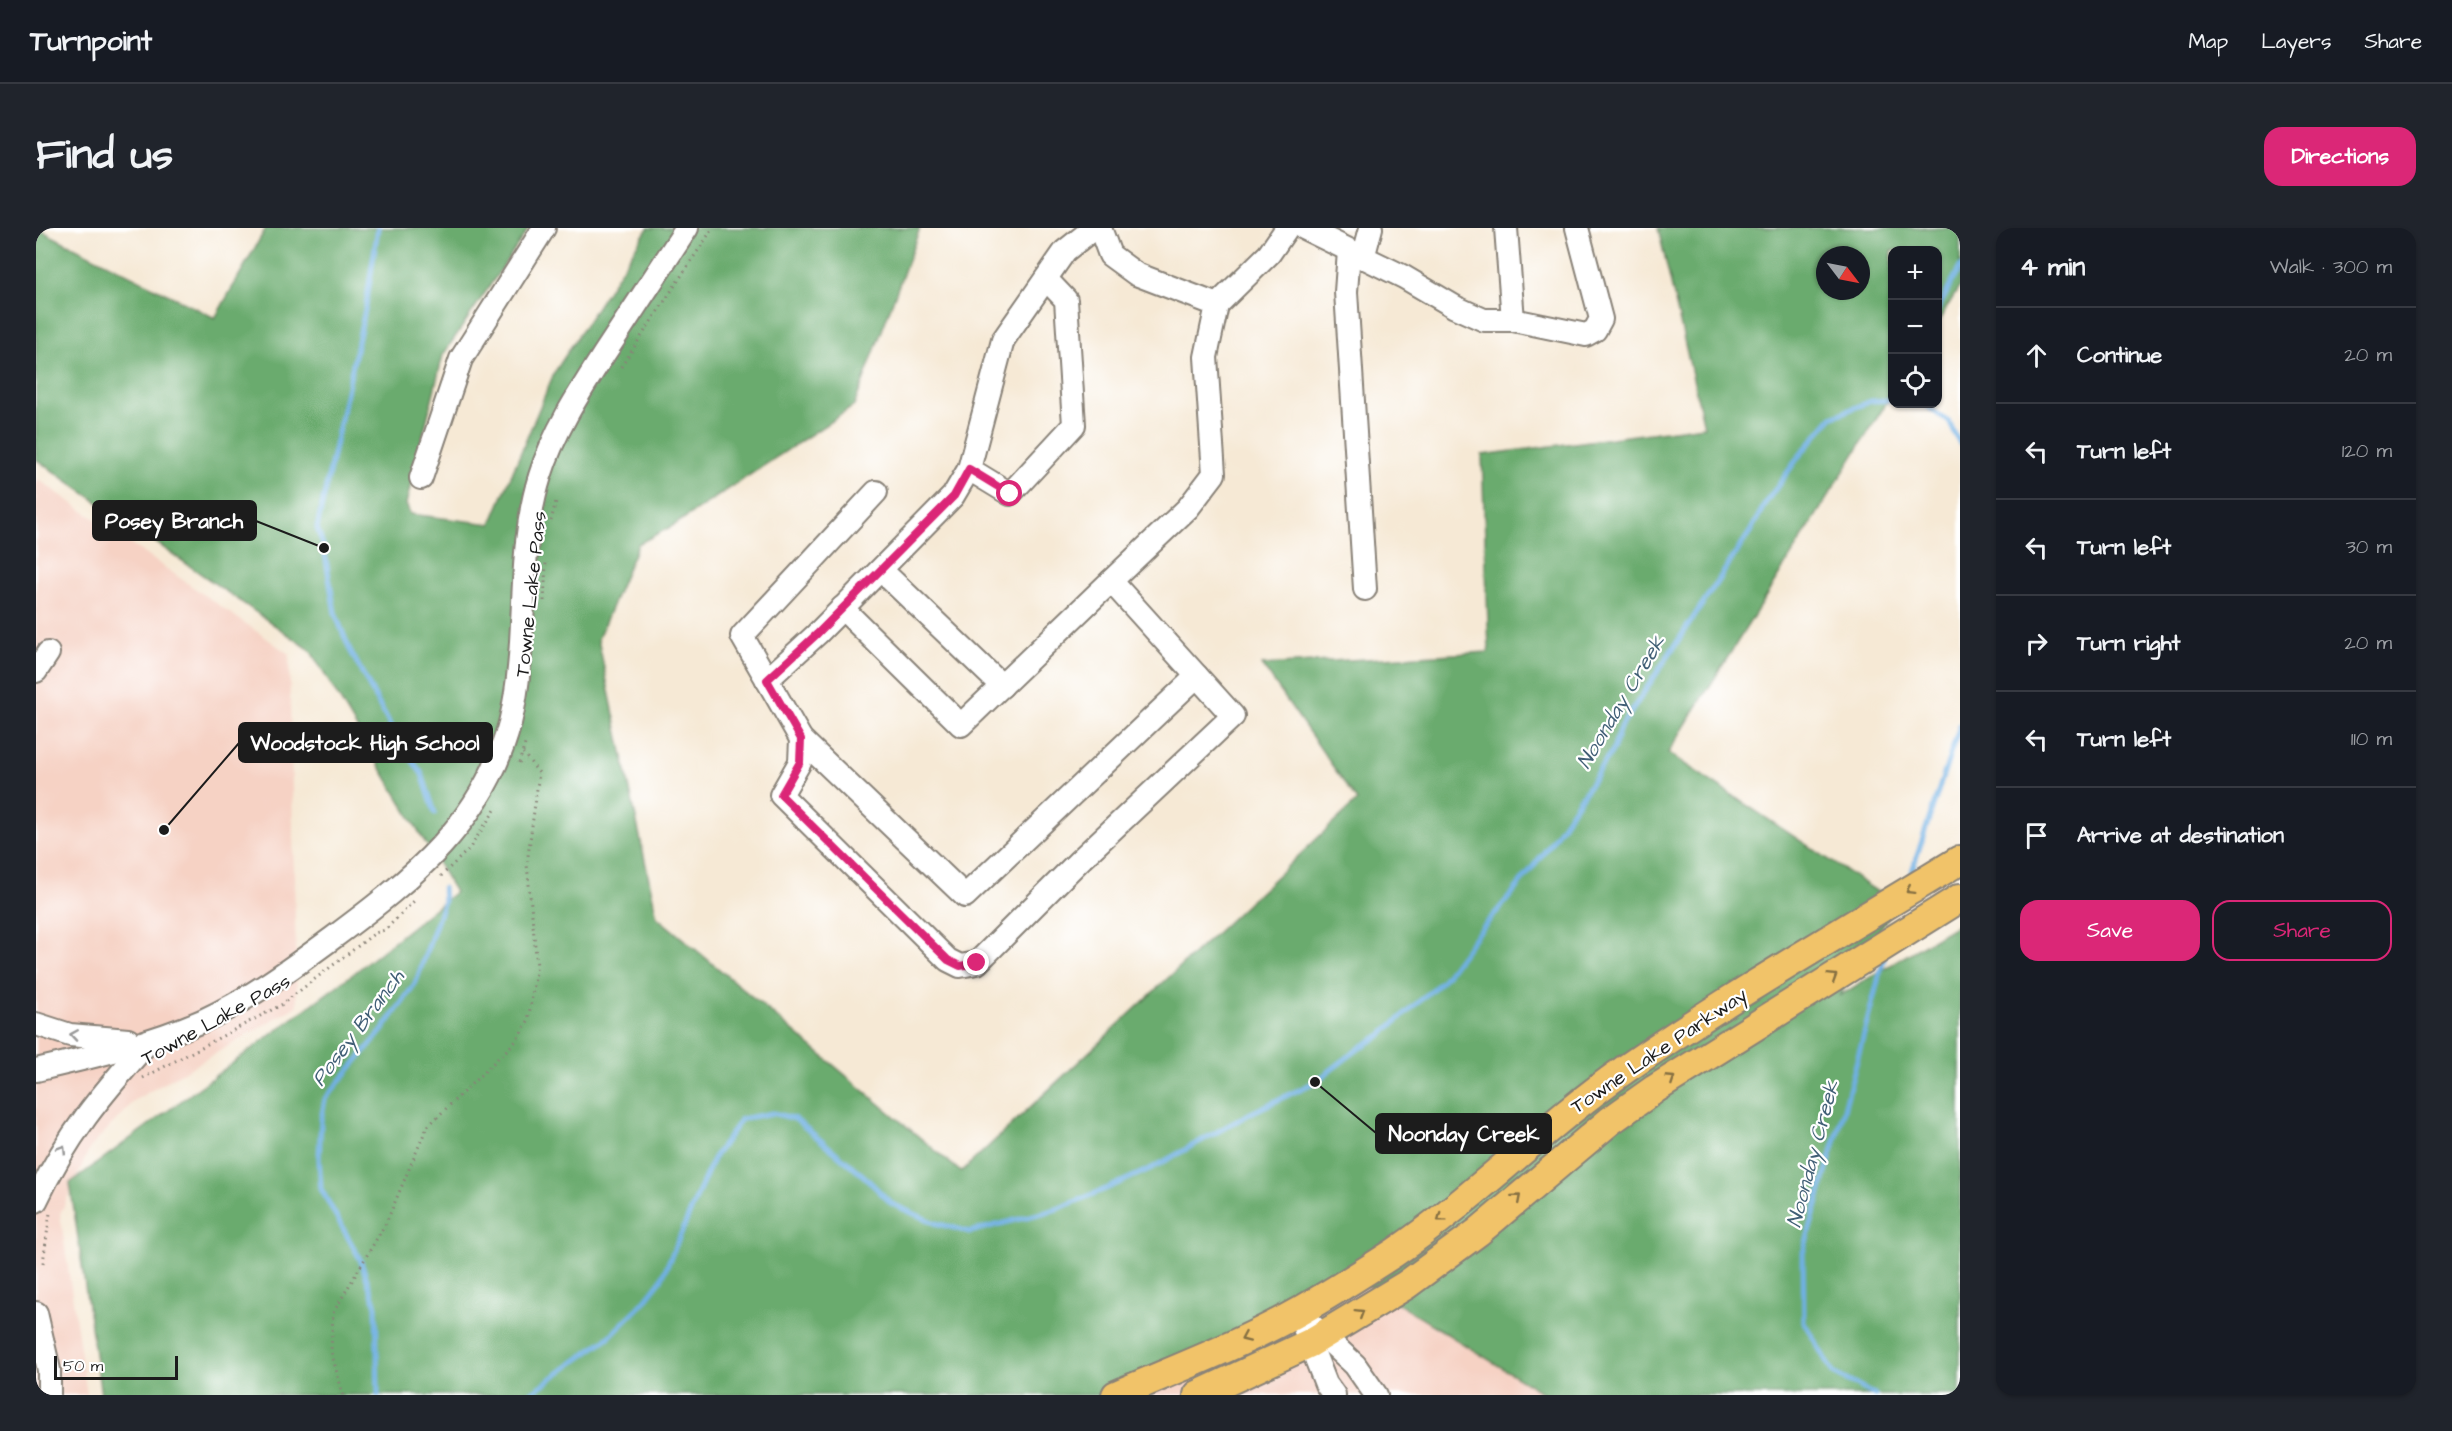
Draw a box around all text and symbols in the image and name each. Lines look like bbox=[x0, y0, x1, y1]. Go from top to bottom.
text: Turnpoint bbox=[30, 22, 152, 61]
text: Map bbox=[2188, 27, 2228, 56]
text: Layers bbox=[2261, 27, 2331, 56]
text: Share bbox=[2364, 27, 2422, 56]
text: Find us bbox=[36, 127, 173, 185]
button: Directions bbox=[2264, 127, 2416, 186]
north arrow bbox=[1816, 246, 1870, 300]
map controls bbox=[1888, 246, 1942, 408]
button: + bbox=[1888, 246, 1942, 300]
text: 4 min bbox=[2020, 249, 2085, 285]
text: Walk · 300 m bbox=[2270, 253, 2392, 281]
button: − bbox=[1888, 300, 1942, 354]
icon: ahead bbox=[2020, 339, 2053, 372]
text: Continue bbox=[2077, 340, 2162, 371]
text: 20 m bbox=[2344, 341, 2392, 369]
button: locate bbox=[1888, 354, 1942, 408]
icon: left bbox=[2020, 435, 2053, 468]
text: Turn left bbox=[2077, 436, 2171, 467]
text: 120 m bbox=[2342, 437, 2392, 465]
route start bbox=[996, 480, 1022, 506]
callout: Posey Branch bbox=[93, 501, 256, 540]
text: Posey Branch bbox=[105, 507, 244, 539]
street label: Towne Lake Pass bbox=[508, 510, 554, 678]
icon: left bbox=[2020, 531, 2053, 564]
text: Turn left bbox=[2077, 532, 2171, 563]
text: 30 m bbox=[2346, 533, 2392, 561]
icon: right bbox=[2020, 627, 2053, 660]
text: Turn right bbox=[2077, 628, 2180, 659]
water label: Noonday Creek bbox=[1570, 629, 1674, 775]
text: 20 m bbox=[2344, 629, 2392, 657]
callout: Woodstock High School bbox=[239, 723, 492, 762]
icon: left bbox=[2020, 723, 2053, 756]
text: Turn left bbox=[2077, 724, 2171, 755]
text: 110 m bbox=[2351, 725, 2392, 753]
text: Woodstock High School bbox=[249, 729, 480, 760]
icon: arrive bbox=[2020, 819, 2053, 852]
text: Arrive at destination bbox=[2077, 820, 2284, 851]
one-way arrow bbox=[1906, 883, 1916, 895]
button: Save bbox=[2020, 900, 2200, 961]
button: Share bbox=[2212, 900, 2392, 961]
route end bbox=[963, 949, 989, 975]
water label: Posey Branch bbox=[305, 963, 413, 1093]
street label: Towne Lake Pass bbox=[136, 967, 296, 1073]
one-way arrow bbox=[1826, 974, 1837, 985]
street label: Towne Lake Parkway bbox=[1565, 981, 1753, 1121]
one-way arrow bbox=[69, 1030, 79, 1042]
one-way arrow bbox=[1665, 1075, 1676, 1086]
water label: Noonday Creek bbox=[1779, 1076, 1848, 1231]
callout: Noonday Creek bbox=[1376, 1114, 1551, 1153]
text: Noonday Creek bbox=[1389, 1120, 1539, 1152]
one-way arrow bbox=[55, 1145, 67, 1155]
one-way arrow bbox=[1510, 1194, 1521, 1205]
one-way arrow bbox=[1437, 1211, 1448, 1222]
one-way arrow bbox=[1354, 1309, 1365, 1320]
one-way arrow bbox=[1241, 1330, 1252, 1342]
scale bar bbox=[54, 1353, 178, 1380]
text: 50 m bbox=[63, 1355, 103, 1377]

